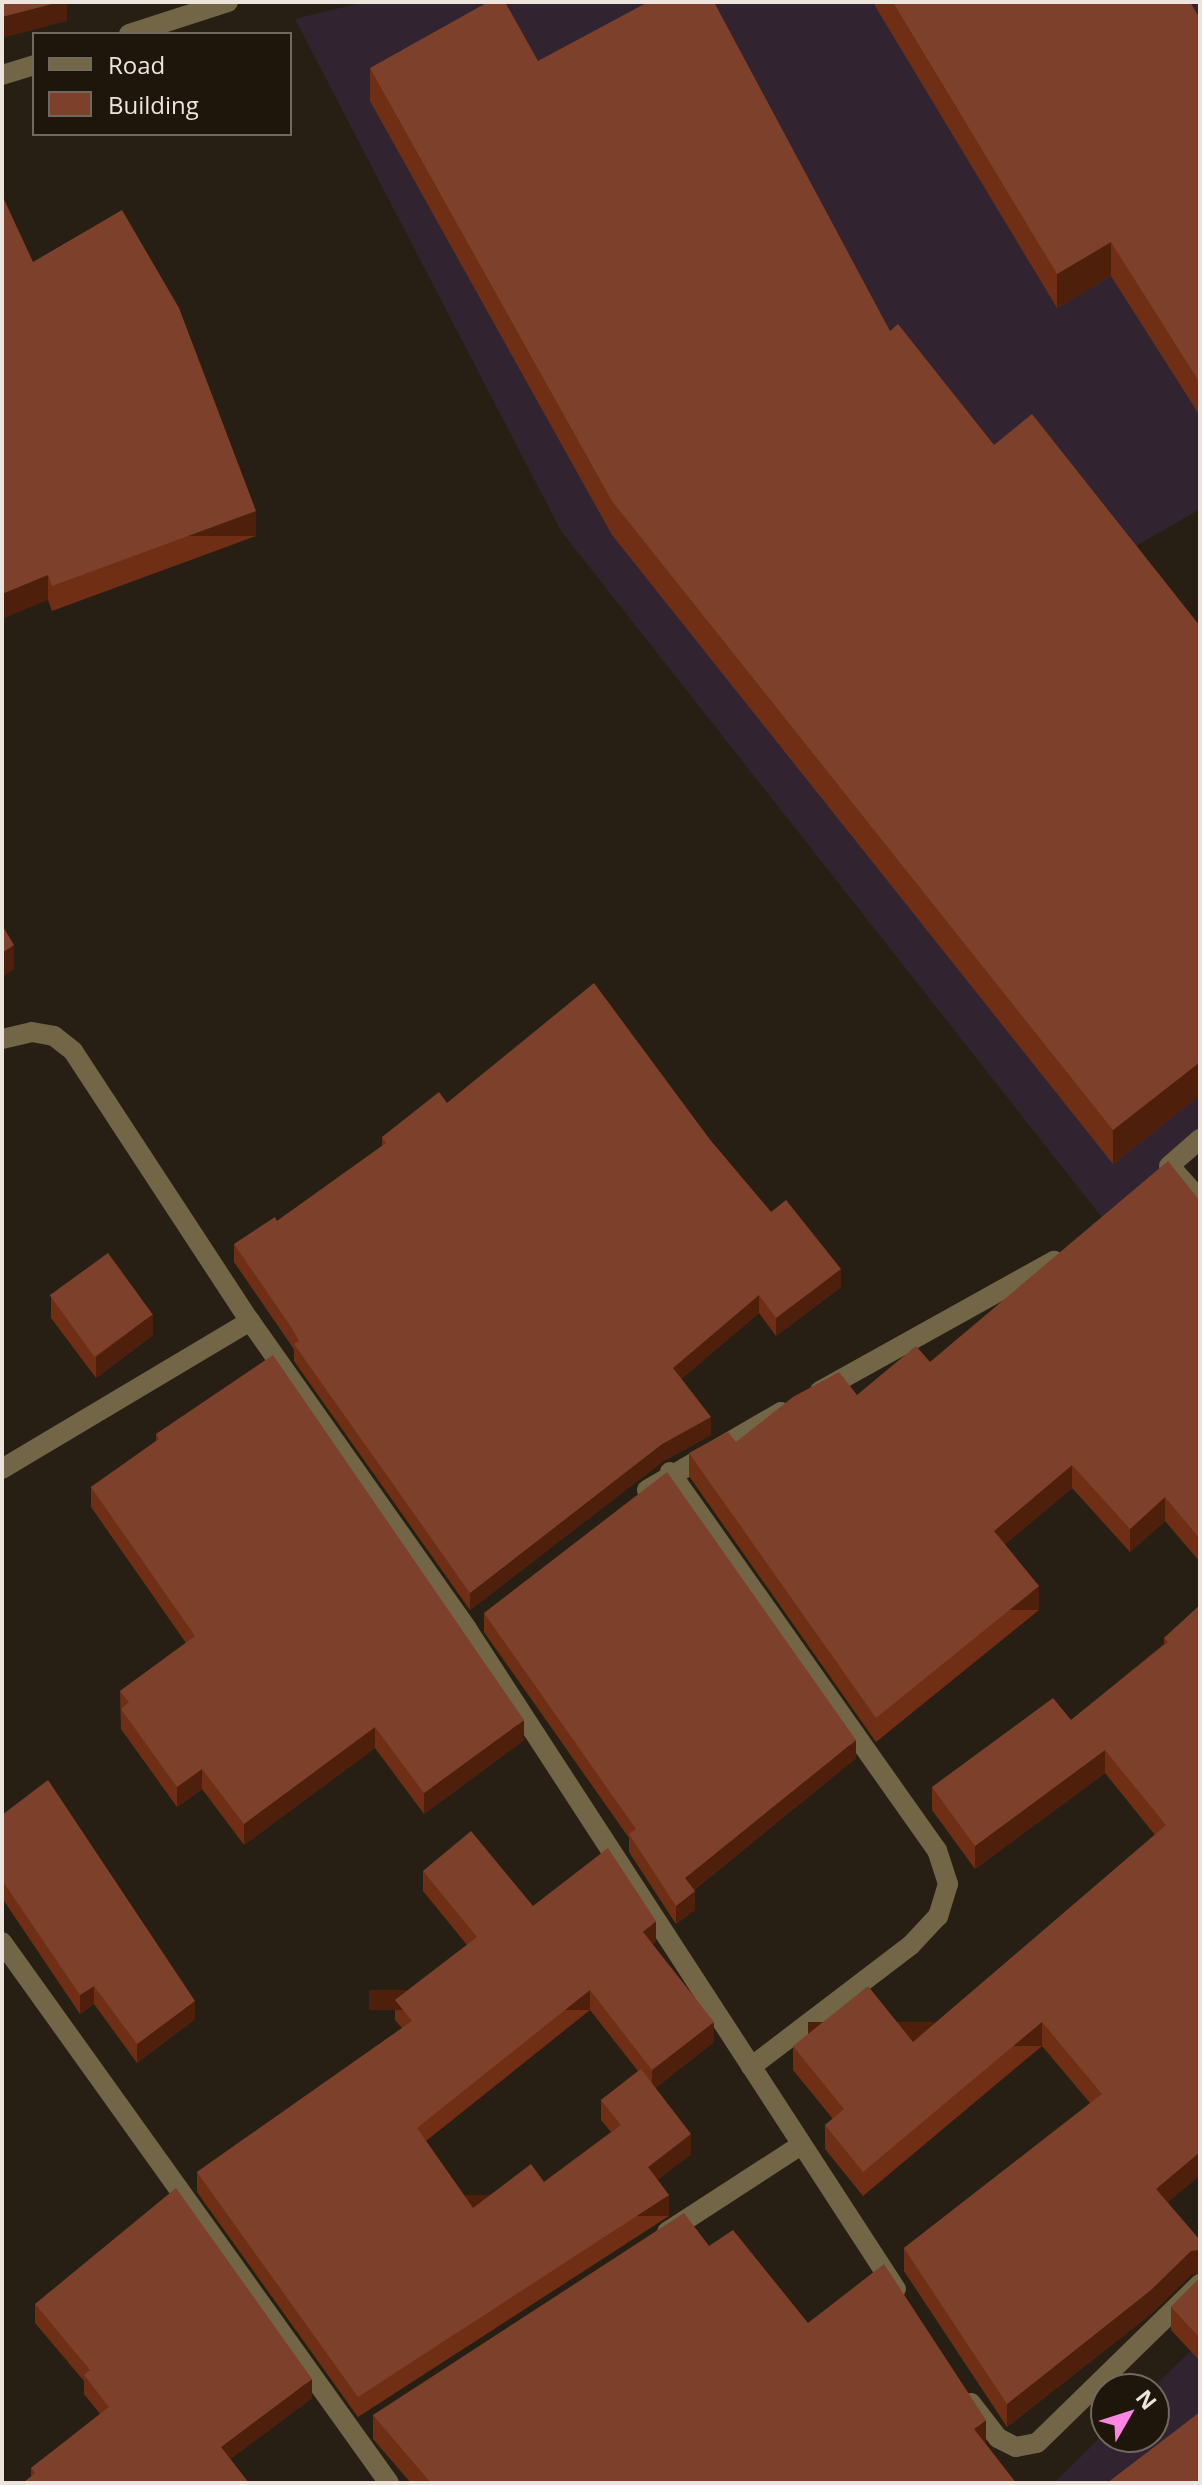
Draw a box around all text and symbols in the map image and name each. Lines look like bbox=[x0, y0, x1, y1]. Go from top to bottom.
legend bbox=[32, 32, 292, 136]
text: Road bbox=[108, 48, 165, 81]
text: Building bbox=[108, 88, 199, 121]
north arrow bbox=[1090, 2373, 1170, 2453]
text: N bbox=[1130, 2383, 1164, 2416]

